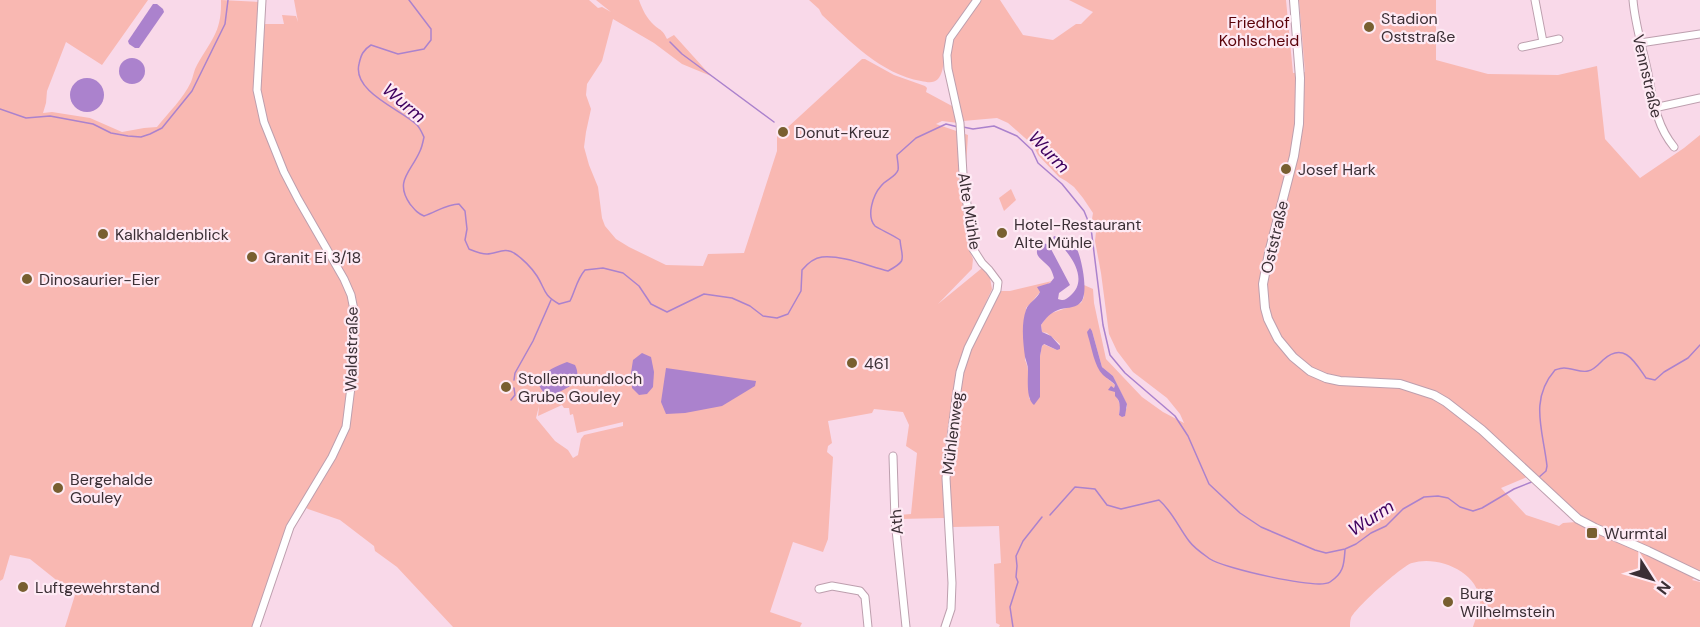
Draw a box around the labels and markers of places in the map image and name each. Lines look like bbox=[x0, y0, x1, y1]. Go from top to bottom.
place label: Stadion Oststraße bbox=[1381, 8, 1455, 47]
marker: Stadion Oststraße bbox=[1362, 20, 1376, 34]
place label: Donut-Kreuz bbox=[795, 122, 889, 143]
marker: Donut-Kreuz bbox=[776, 125, 790, 139]
place label: Josef Hark bbox=[1298, 159, 1376, 180]
marker: Josef Hark bbox=[1279, 162, 1293, 176]
place label: Hotel-Restaurant Alte Mühle bbox=[1014, 214, 1141, 253]
place label: Kalkhaldenblick bbox=[115, 224, 229, 245]
marker: Hotel-Restaurant Alte Mühle bbox=[995, 226, 1009, 240]
marker: Kalkhaldenblick bbox=[96, 227, 110, 241]
place label: Granit Ei 3/18 bbox=[264, 247, 361, 268]
marker: Granit Ei 3/18 bbox=[245, 250, 259, 264]
place label: Dinosaurier-Eier bbox=[39, 269, 160, 290]
marker: Dinosaurier-Eier bbox=[20, 272, 34, 286]
place label: 461 bbox=[864, 353, 889, 374]
marker: 461 bbox=[845, 356, 859, 370]
place label: Stollenmundloch Grube Gouley bbox=[518, 368, 642, 407]
marker: Stollenmundloch Grube Gouley bbox=[499, 380, 513, 394]
place label: Bergehalde Gouley bbox=[70, 469, 153, 508]
marker: Bergehalde Gouley bbox=[51, 481, 65, 495]
place label: Wurmtal bbox=[1604, 523, 1667, 544]
marker: Wurmtal bbox=[1585, 526, 1599, 540]
place label: Luftgewehrstand bbox=[35, 577, 160, 598]
marker: Luftgewehrstand bbox=[16, 580, 30, 594]
place label: Burg Wilhelmstein bbox=[1460, 583, 1555, 622]
marker: Burg Wilhelmstein bbox=[1441, 595, 1455, 609]

